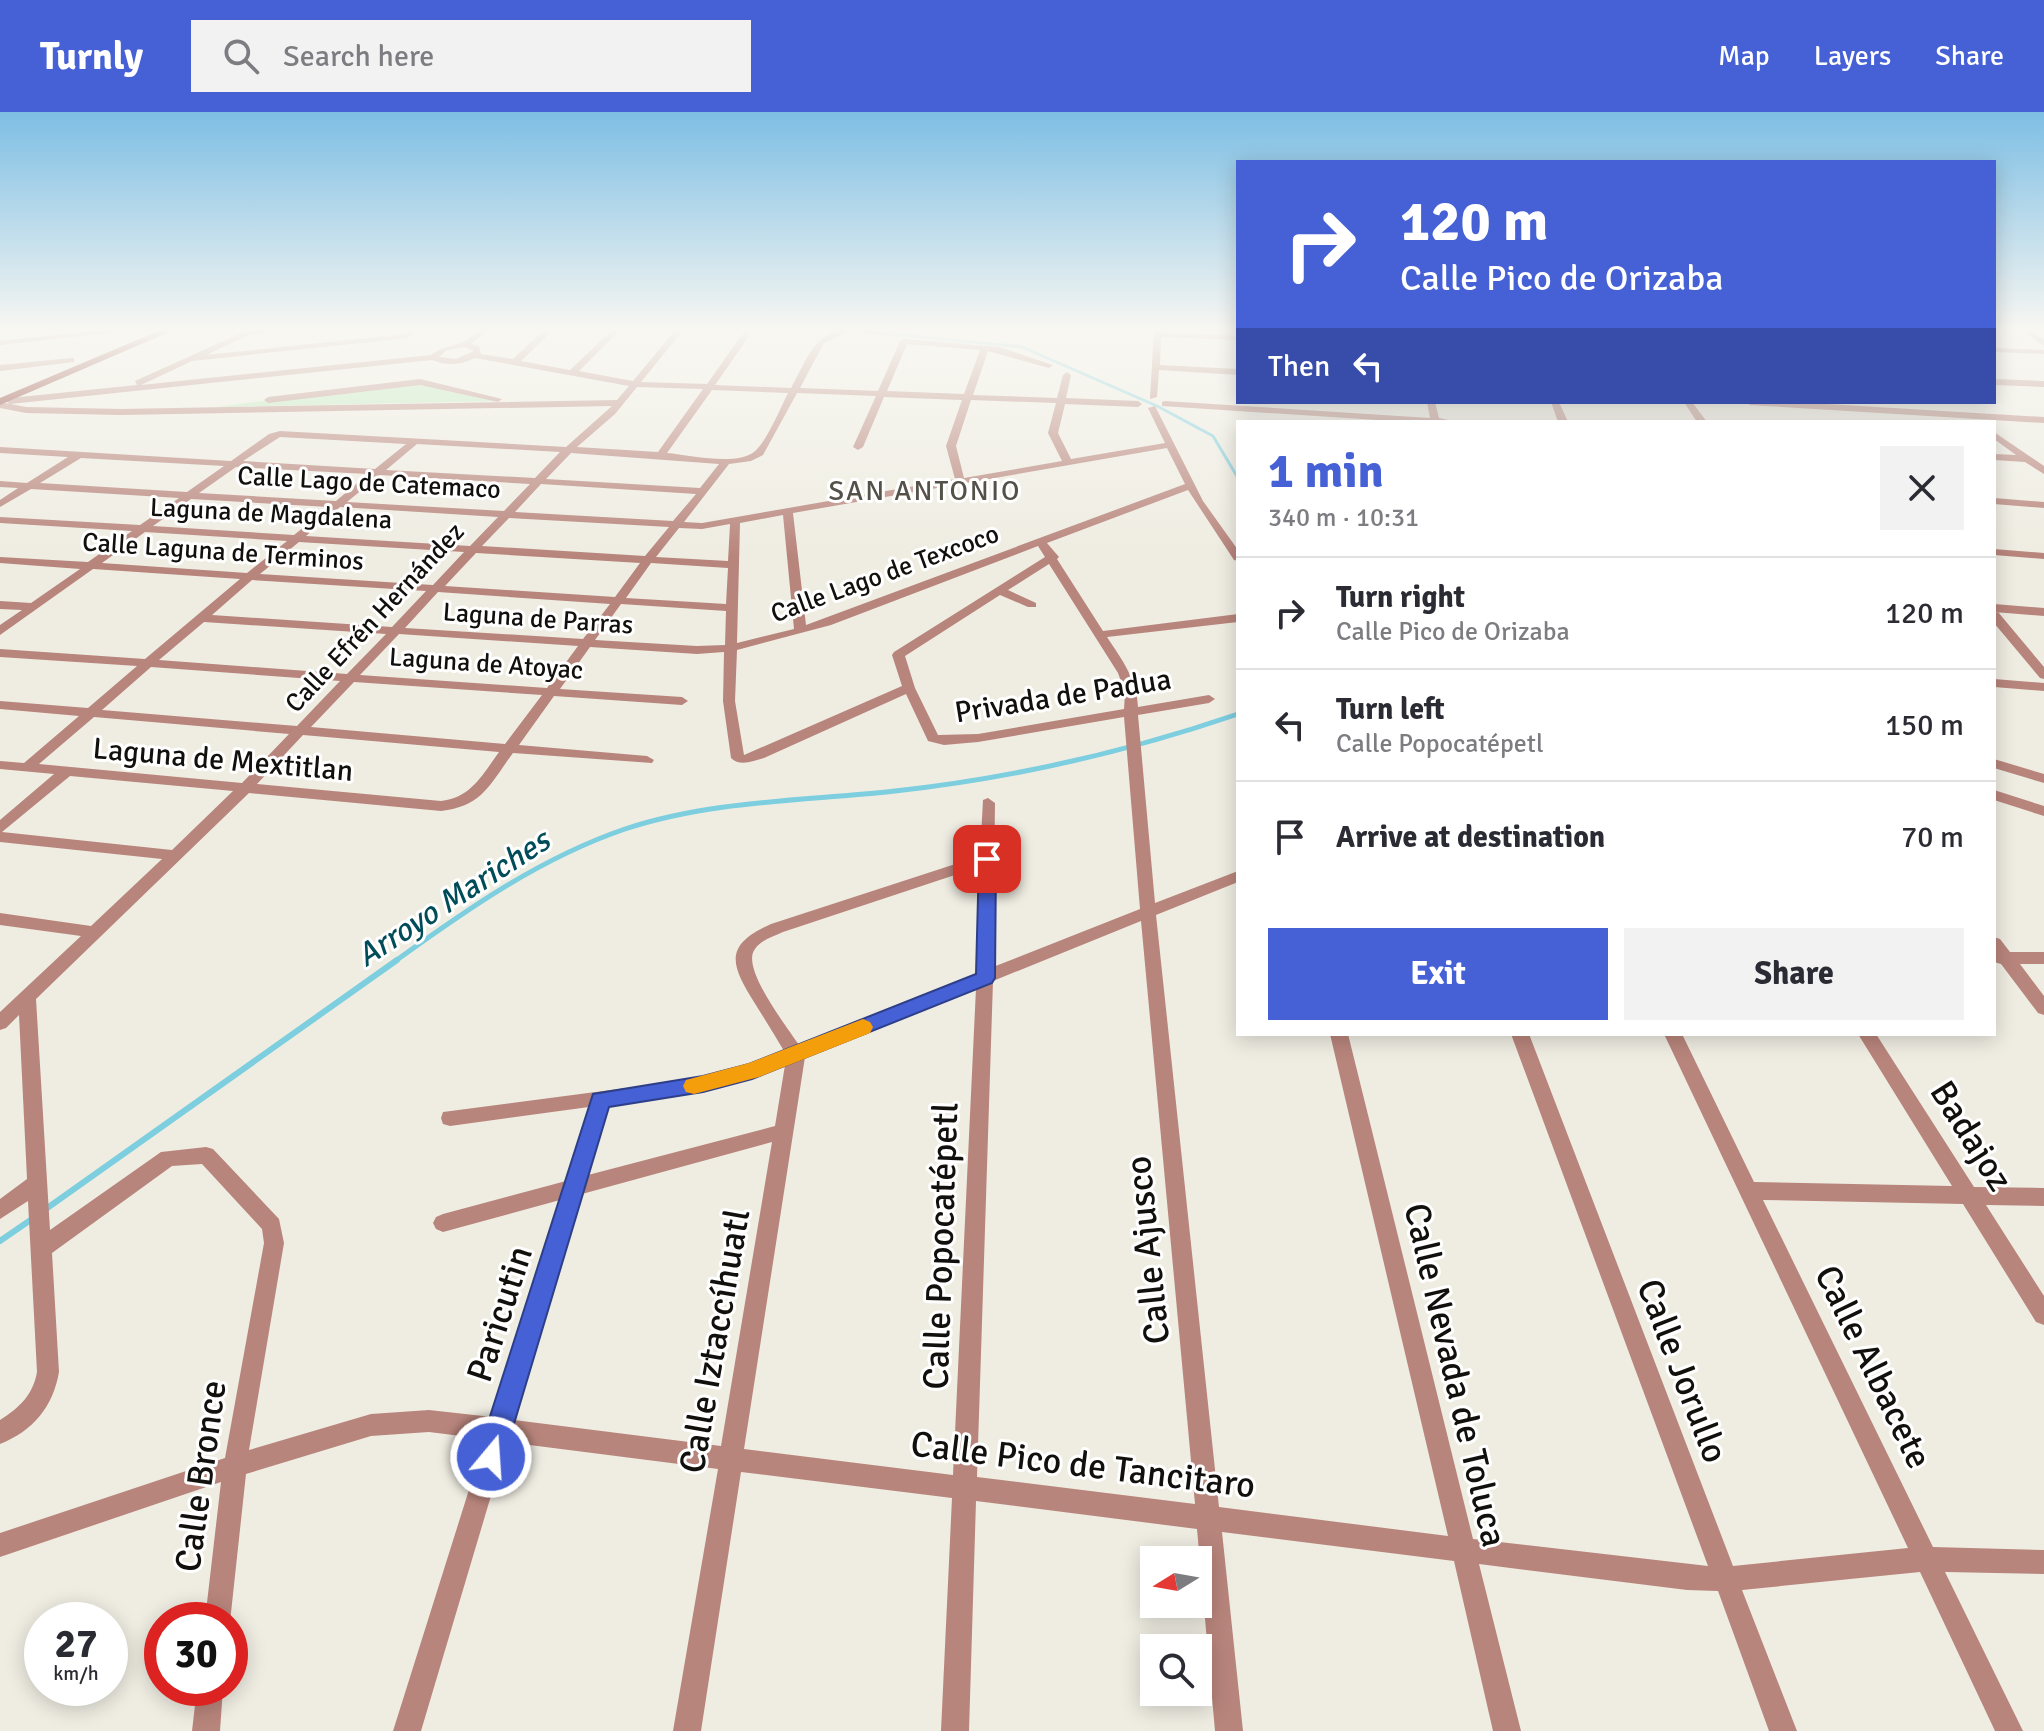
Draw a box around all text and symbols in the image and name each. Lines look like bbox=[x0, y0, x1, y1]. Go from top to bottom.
search box bbox=[191, 20, 751, 92]
text: Turnly bbox=[40, 33, 143, 80]
icon: search bbox=[219, 34, 263, 78]
text: Search here bbox=[283, 38, 434, 75]
text: Map bbox=[1718, 39, 1770, 73]
text: Layers bbox=[1814, 39, 1891, 73]
text: Share bbox=[1935, 39, 2004, 73]
text: 120 m bbox=[1400, 187, 1548, 256]
icon: right bbox=[1268, 192, 1372, 296]
text: Calle Pico de Orizaba bbox=[1400, 256, 1724, 301]
icon: left bbox=[1346, 344, 1390, 388]
text: Then bbox=[1268, 348, 1330, 385]
text: 1 min bbox=[1268, 442, 1384, 501]
button: close bbox=[1880, 446, 1964, 530]
street label: Calle Lago de Catemaco bbox=[236, 460, 502, 506]
district label: SAN ANTONIO bbox=[828, 474, 1022, 508]
street label: Laguna de Magdalena bbox=[149, 492, 393, 536]
text: 340 m · 10:31 bbox=[1268, 502, 1419, 534]
street label: Calle Efrén Hernández bbox=[279, 516, 471, 720]
street label: Calle Lago de Texcoco bbox=[767, 518, 1003, 630]
street label: Calle Laguna de Terminos bbox=[81, 526, 365, 578]
text: Turn right bbox=[1336, 579, 1465, 616]
icon: right bbox=[1268, 591, 1312, 635]
text: 120 m bbox=[1885, 595, 1964, 632]
street label: Laguna de Parras bbox=[442, 596, 634, 642]
text: Calle Pico de Orizaba bbox=[1336, 616, 1570, 648]
street label: Laguna de Atoyac bbox=[388, 641, 584, 687]
street label: Privada de Padua bbox=[952, 661, 1174, 731]
text: Turn left bbox=[1336, 691, 1445, 728]
icon: left bbox=[1268, 703, 1312, 747]
text: 150 m bbox=[1885, 707, 1964, 744]
text: Calle Popocatépetl bbox=[1336, 728, 1544, 760]
street label: Laguna de Mextitlan bbox=[91, 730, 355, 790]
icon: arrive bbox=[1268, 815, 1312, 859]
water label: Arroyo Mariches bbox=[349, 819, 559, 975]
text: Arrive at destination bbox=[1336, 819, 1605, 856]
text: 70 m bbox=[1901, 819, 1964, 856]
pin bbox=[953, 825, 1021, 893]
icon: arrive bbox=[965, 837, 1009, 881]
button: Exit bbox=[1268, 928, 1608, 1020]
button: Share bbox=[1624, 928, 1964, 1020]
street label: Badajoz bbox=[1920, 1073, 2022, 1199]
street label: Calle Popocatépetl bbox=[913, 1102, 969, 1390]
street label: Calle Ajusco bbox=[1116, 1154, 1180, 1346]
street label: Calle Nevada de Toluca bbox=[1394, 1199, 1516, 1551]
street label: Calle Iztaccíhuatl bbox=[670, 1205, 760, 1477]
street label: Paricutin bbox=[457, 1240, 543, 1388]
street label: Calle Albacete bbox=[1804, 1258, 1942, 1476]
street label: Calle Jorullo bbox=[1626, 1273, 1738, 1469]
street label: Calle Bronce bbox=[165, 1377, 237, 1575]
position arrow bbox=[449, 1415, 533, 1499]
street label: Calle Pico de Tancitaro bbox=[908, 1422, 1258, 1508]
north arrow bbox=[1140, 1546, 1212, 1618]
map controls bbox=[1140, 1546, 1212, 1706]
speed limit sign: 30 bbox=[144, 1602, 248, 1706]
text: 27 bbox=[54, 1619, 98, 1669]
button: search bbox=[1140, 1634, 1212, 1706]
text: km/h bbox=[53, 1661, 99, 1686]

